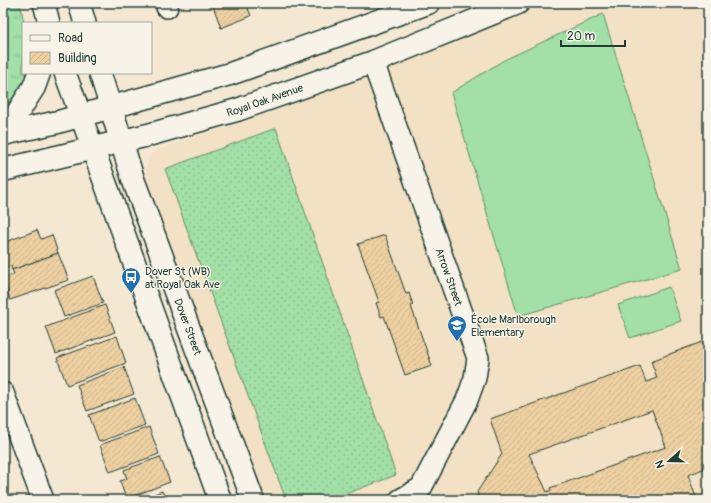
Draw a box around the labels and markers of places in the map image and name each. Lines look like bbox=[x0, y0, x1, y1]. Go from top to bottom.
place label: Dover St (WB) at Royal Oak Ave bbox=[145, 265, 220, 291]
bus stop icon: Dover St (WB) at Royal Oak Ave bbox=[120, 266, 142, 294]
place label: École Marlborough Elementary bbox=[471, 313, 556, 339]
school or university icon: École Marlborough Elementary bbox=[446, 314, 468, 342]

